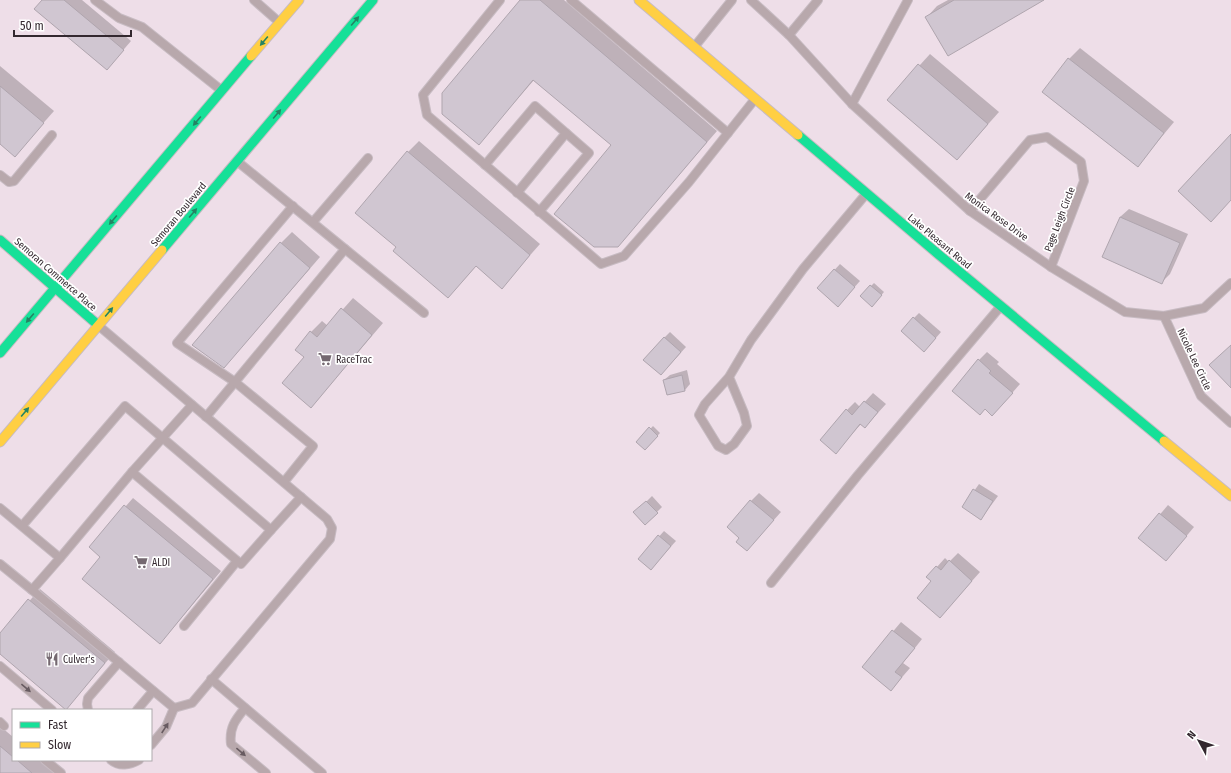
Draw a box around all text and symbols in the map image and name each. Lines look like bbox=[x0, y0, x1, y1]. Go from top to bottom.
scale bar bbox=[14, 12, 131, 38]
one-way arrow bbox=[350, 16, 359, 26]
text: 50 m bbox=[20, 19, 44, 33]
one-way arrow bbox=[260, 35, 269, 46]
one-way arrow bbox=[272, 108, 281, 119]
one-way arrow bbox=[192, 115, 201, 126]
street label: Semoran Boulevard bbox=[149, 180, 209, 249]
street label: Page Leigh Circle bbox=[1042, 185, 1078, 253]
street label: Monica Rose Drive bbox=[963, 190, 1030, 244]
one-way arrow bbox=[188, 208, 197, 218]
street label: Lake Pleasant Road bbox=[905, 212, 974, 272]
one-way arrow bbox=[109, 215, 118, 225]
street label: Semoran Commerce Place bbox=[12, 236, 99, 314]
one-way arrow bbox=[104, 307, 113, 318]
one-way arrow bbox=[26, 312, 35, 323]
street label: Nicole Lee Circle bbox=[1175, 327, 1214, 392]
supermarket icon: RaceTrac bbox=[317, 351, 333, 367]
place label: RaceTrac bbox=[336, 354, 373, 366]
one-way arrow bbox=[21, 406, 30, 417]
supermarket icon: ALDI bbox=[133, 554, 149, 570]
place label: ALDI bbox=[152, 557, 170, 569]
restaurant icon: Culver's bbox=[44, 651, 60, 667]
place label: Culver's bbox=[63, 654, 95, 666]
one-way arrow bbox=[21, 684, 31, 693]
legend bbox=[12, 709, 152, 761]
text: Fast bbox=[48, 718, 67, 732]
north arrow bbox=[1179, 721, 1219, 761]
one-way arrow bbox=[161, 722, 168, 734]
text: N bbox=[1185, 728, 1199, 742]
text: Slow bbox=[48, 738, 71, 752]
one-way arrow bbox=[235, 747, 246, 756]

